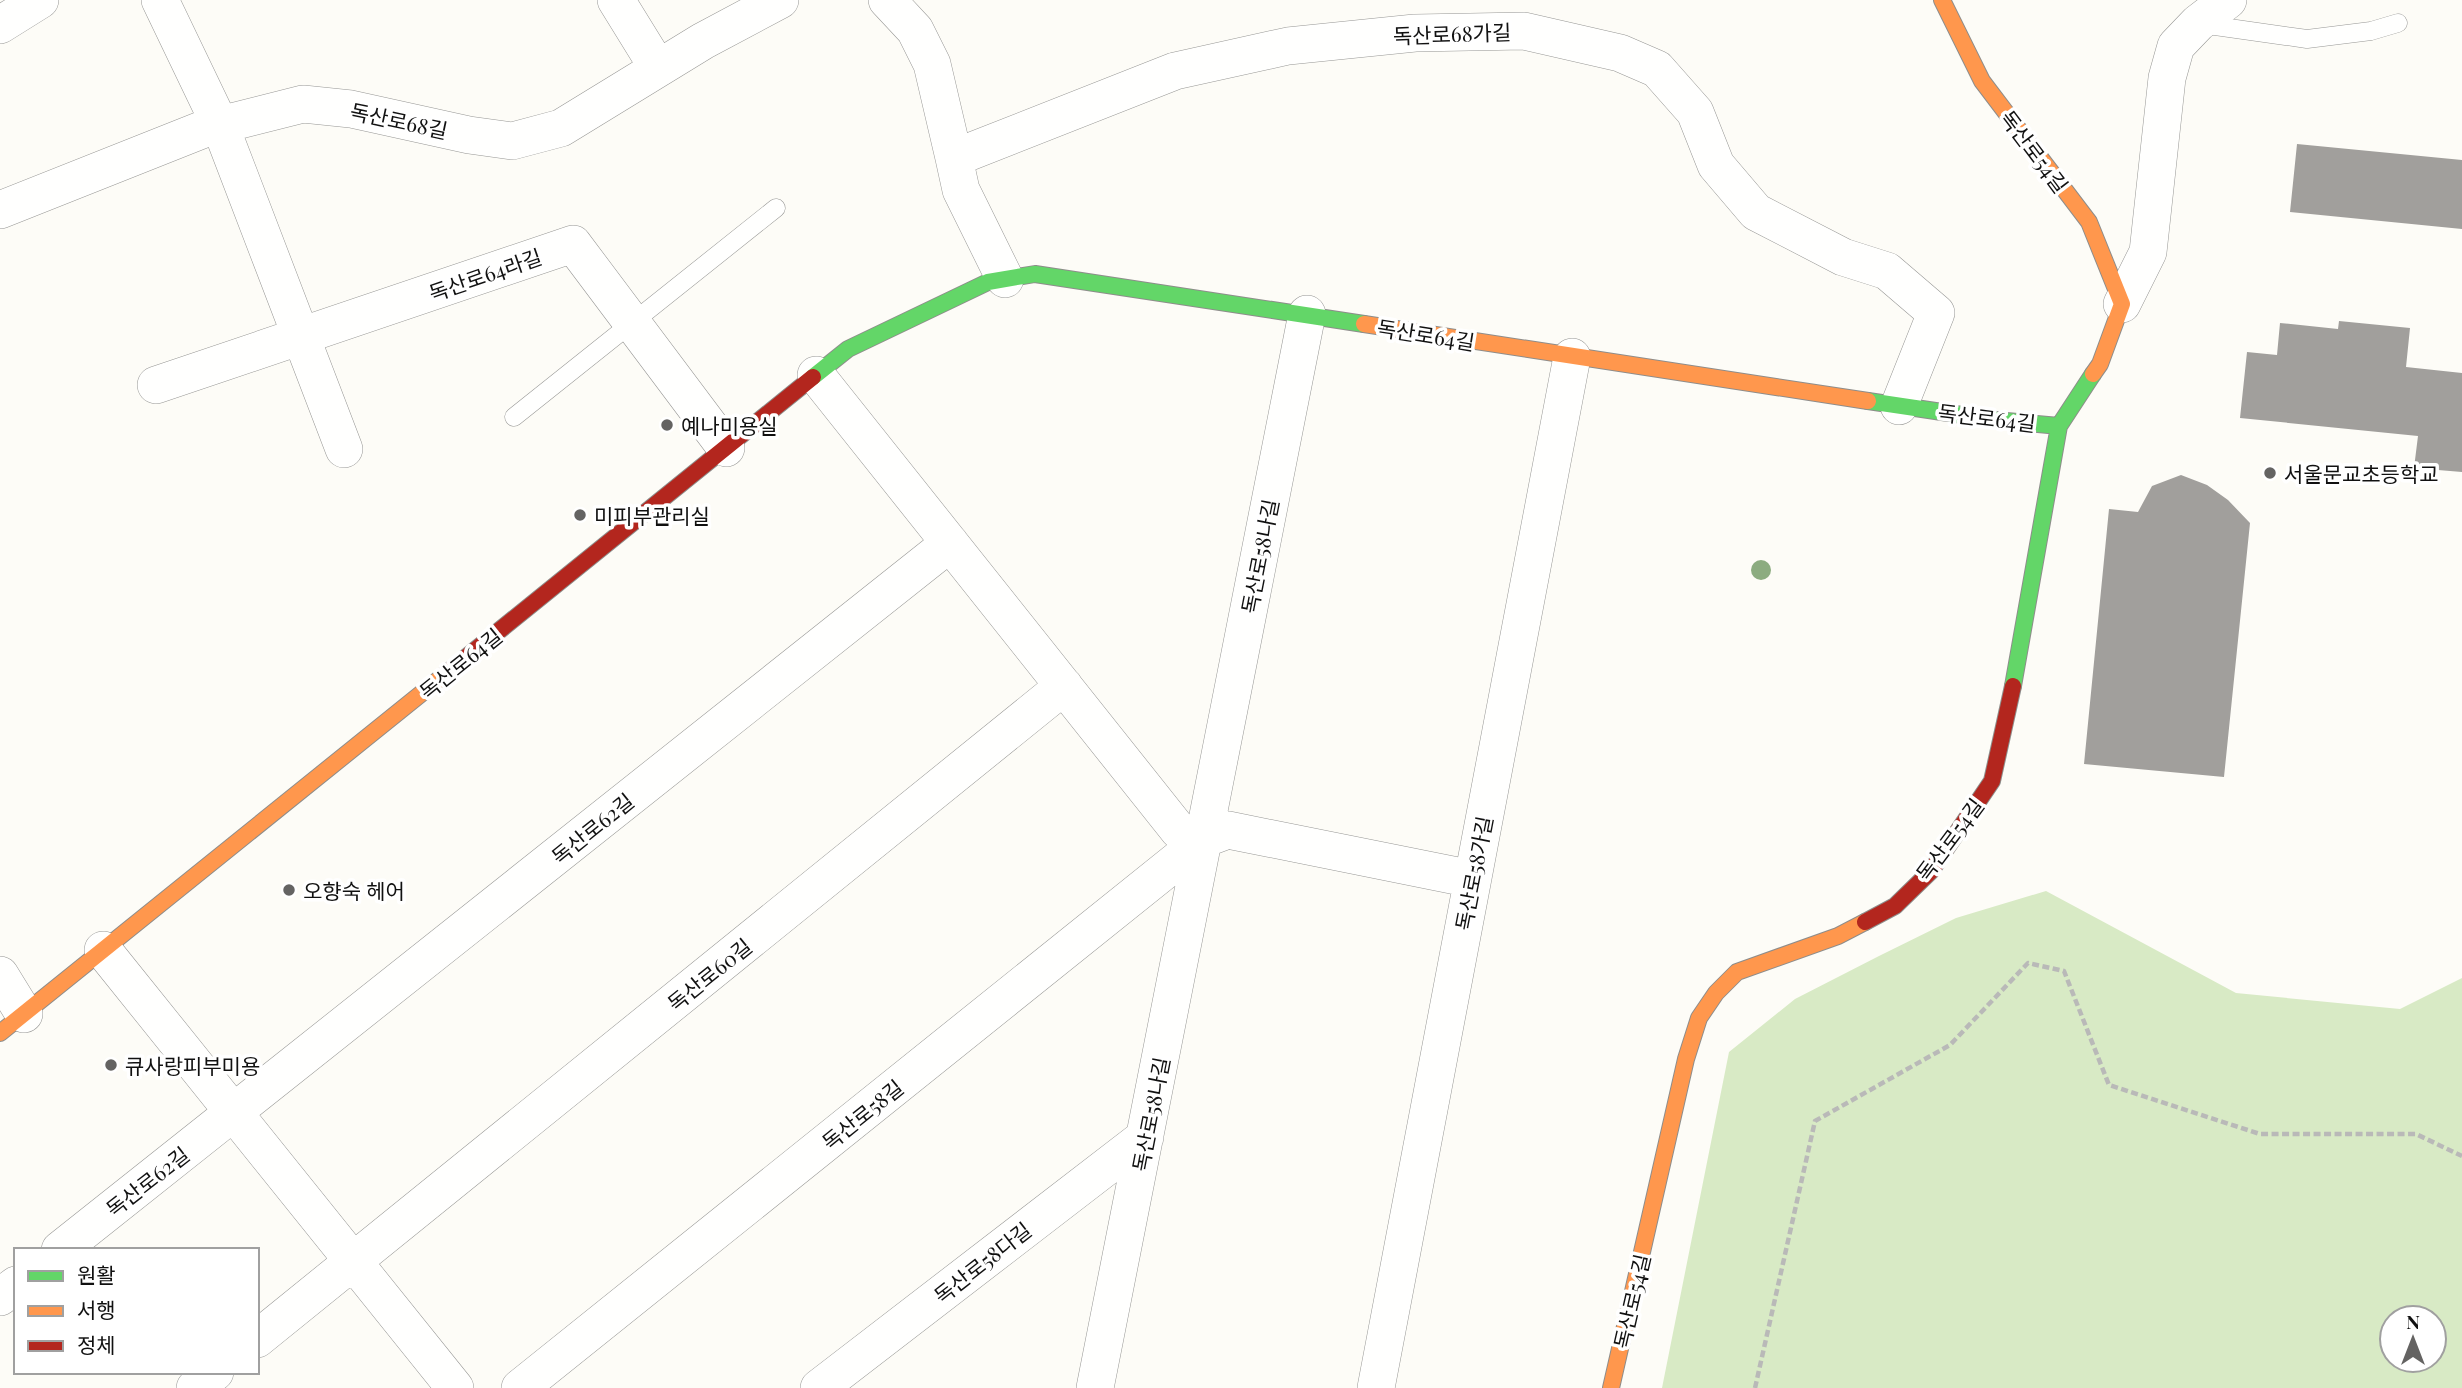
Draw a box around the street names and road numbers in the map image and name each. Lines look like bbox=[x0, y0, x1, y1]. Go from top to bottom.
street label: 독산로68가길 bbox=[1392, 17, 1512, 49]
street label: 독산로68길 bbox=[348, 96, 450, 144]
street label: 독산로54길 bbox=[1995, 104, 2075, 198]
street label: 독산로64라길 bbox=[425, 242, 545, 306]
street label: 독산로64길 bbox=[1375, 312, 1477, 356]
street label: 독산로64길 bbox=[1936, 397, 2038, 437]
street label: 독산로58나길 bbox=[1234, 496, 1284, 616]
street label: 독산로64길 bbox=[413, 621, 507, 705]
street label: 독산로62길 bbox=[545, 786, 639, 870]
street label: 독산로54길 bbox=[1909, 792, 1989, 886]
street label: 독산로58가길 bbox=[1448, 813, 1498, 933]
street label: 독산로60길 bbox=[661, 931, 757, 1017]
street label: 독산로58나길 bbox=[1125, 1054, 1175, 1174]
street label: 독산로58길 bbox=[816, 1073, 908, 1155]
street label: 독산로62길 bbox=[100, 1140, 194, 1222]
street label: 독산로58다길 bbox=[928, 1215, 1036, 1309]
street label: 독산로54길 bbox=[1607, 1251, 1655, 1351]

